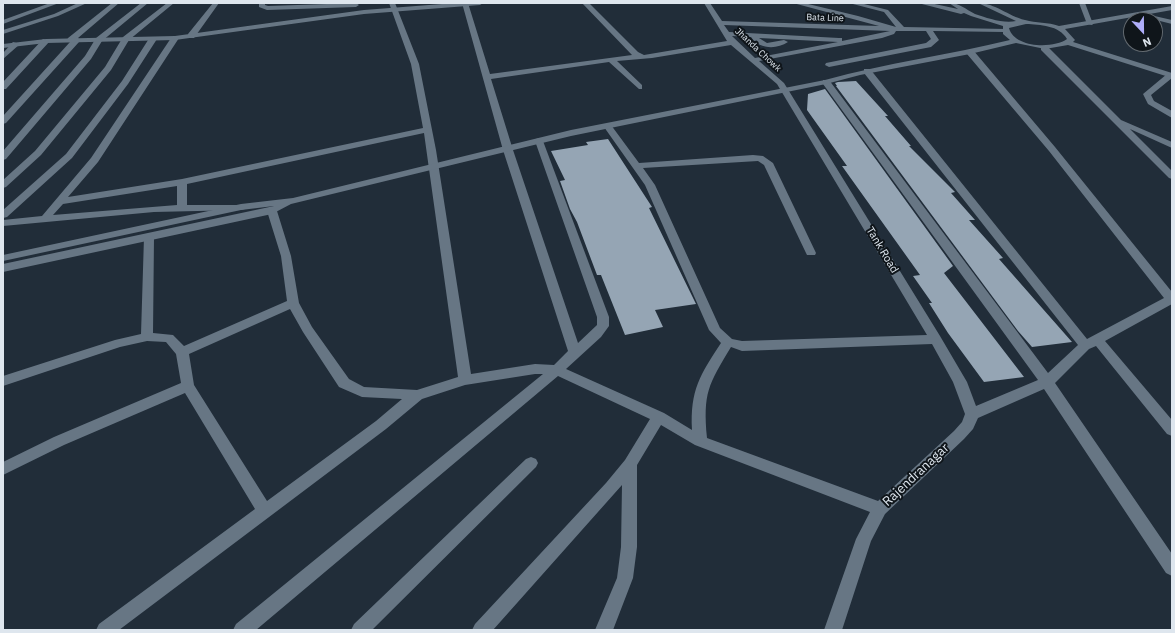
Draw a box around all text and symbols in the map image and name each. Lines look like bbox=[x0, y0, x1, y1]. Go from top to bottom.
street label: Bata Line bbox=[806, 12, 844, 24]
north arrow bbox=[1123, 12, 1163, 52]
street label: Jhanda Chowk bbox=[733, 26, 783, 74]
text: N bbox=[1141, 34, 1153, 50]
street label: Tank Road bbox=[863, 225, 901, 275]
street label: Rajendranagar bbox=[880, 440, 952, 510]

